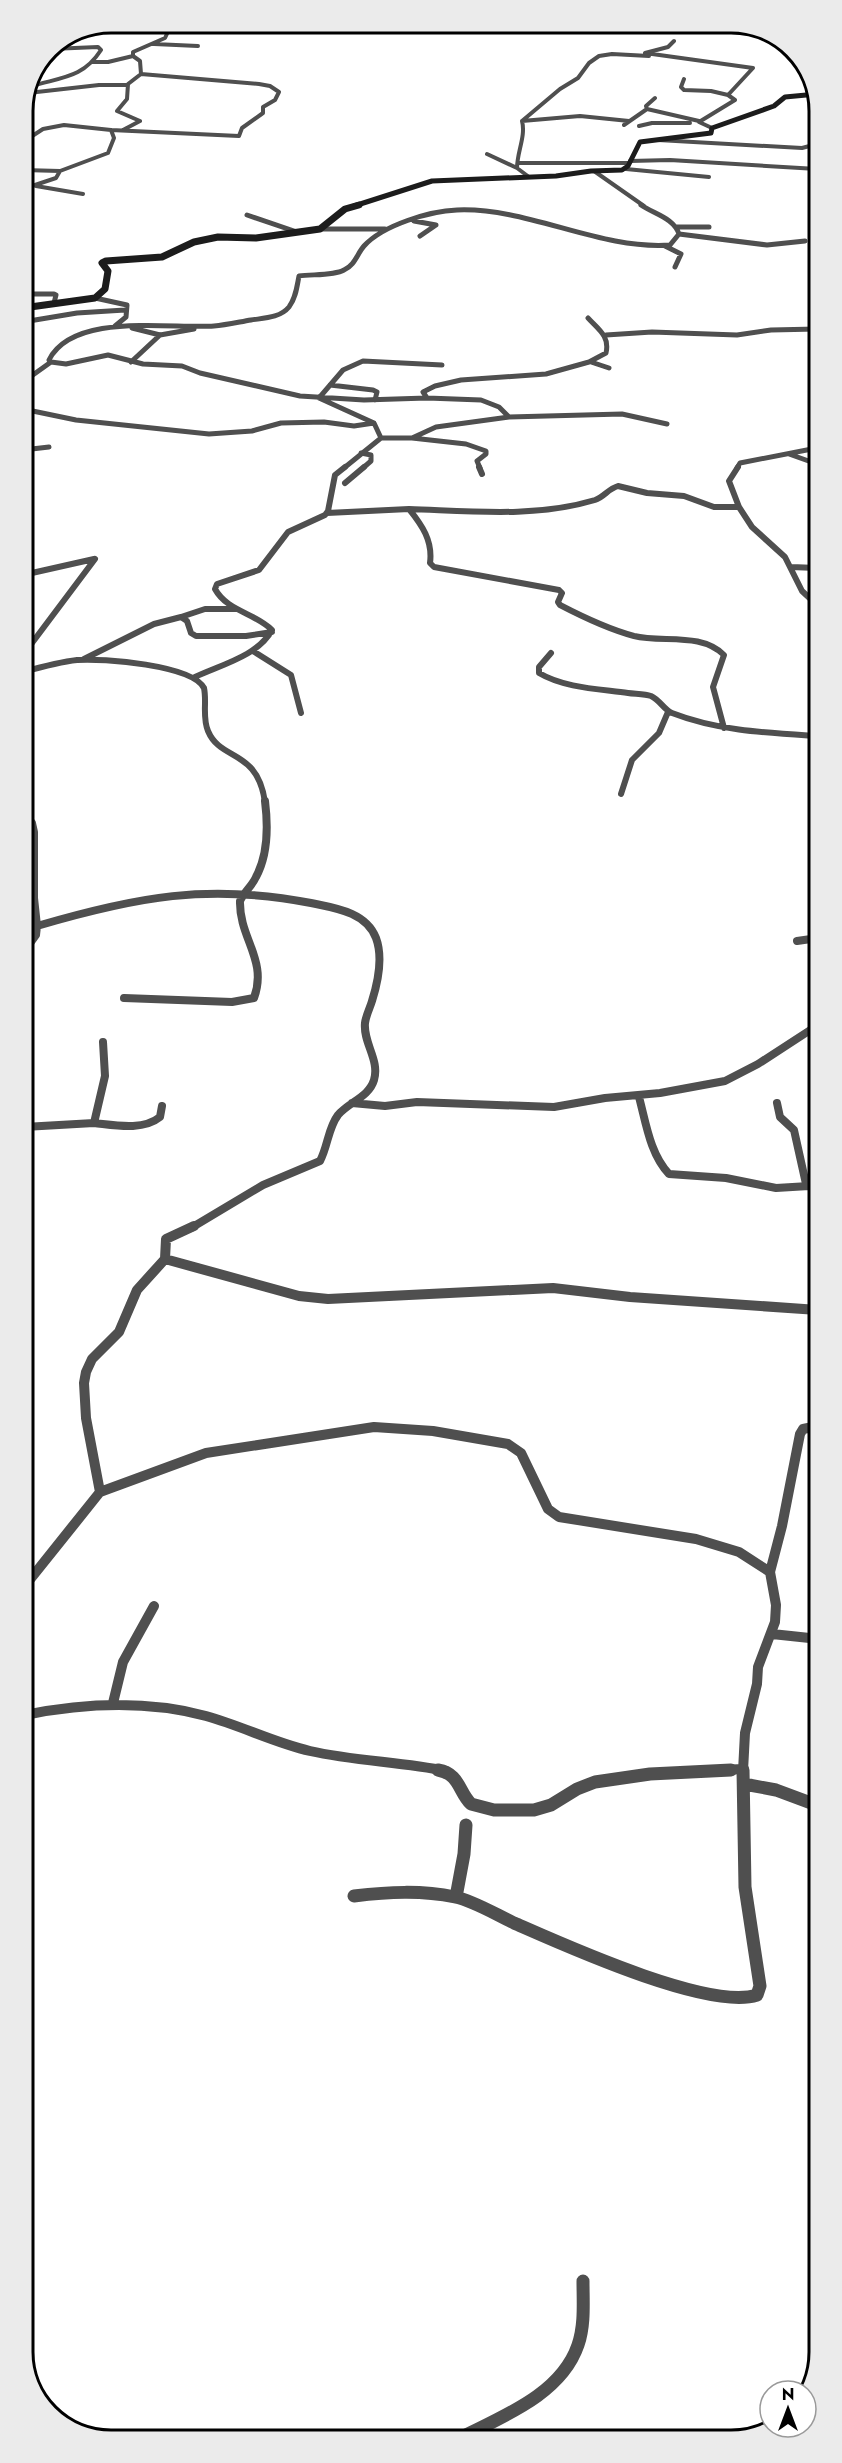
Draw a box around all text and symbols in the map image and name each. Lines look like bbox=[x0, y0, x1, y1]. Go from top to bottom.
north arrow bbox=[758, 2379, 818, 2439]
text: N bbox=[782, 2383, 794, 2406]

